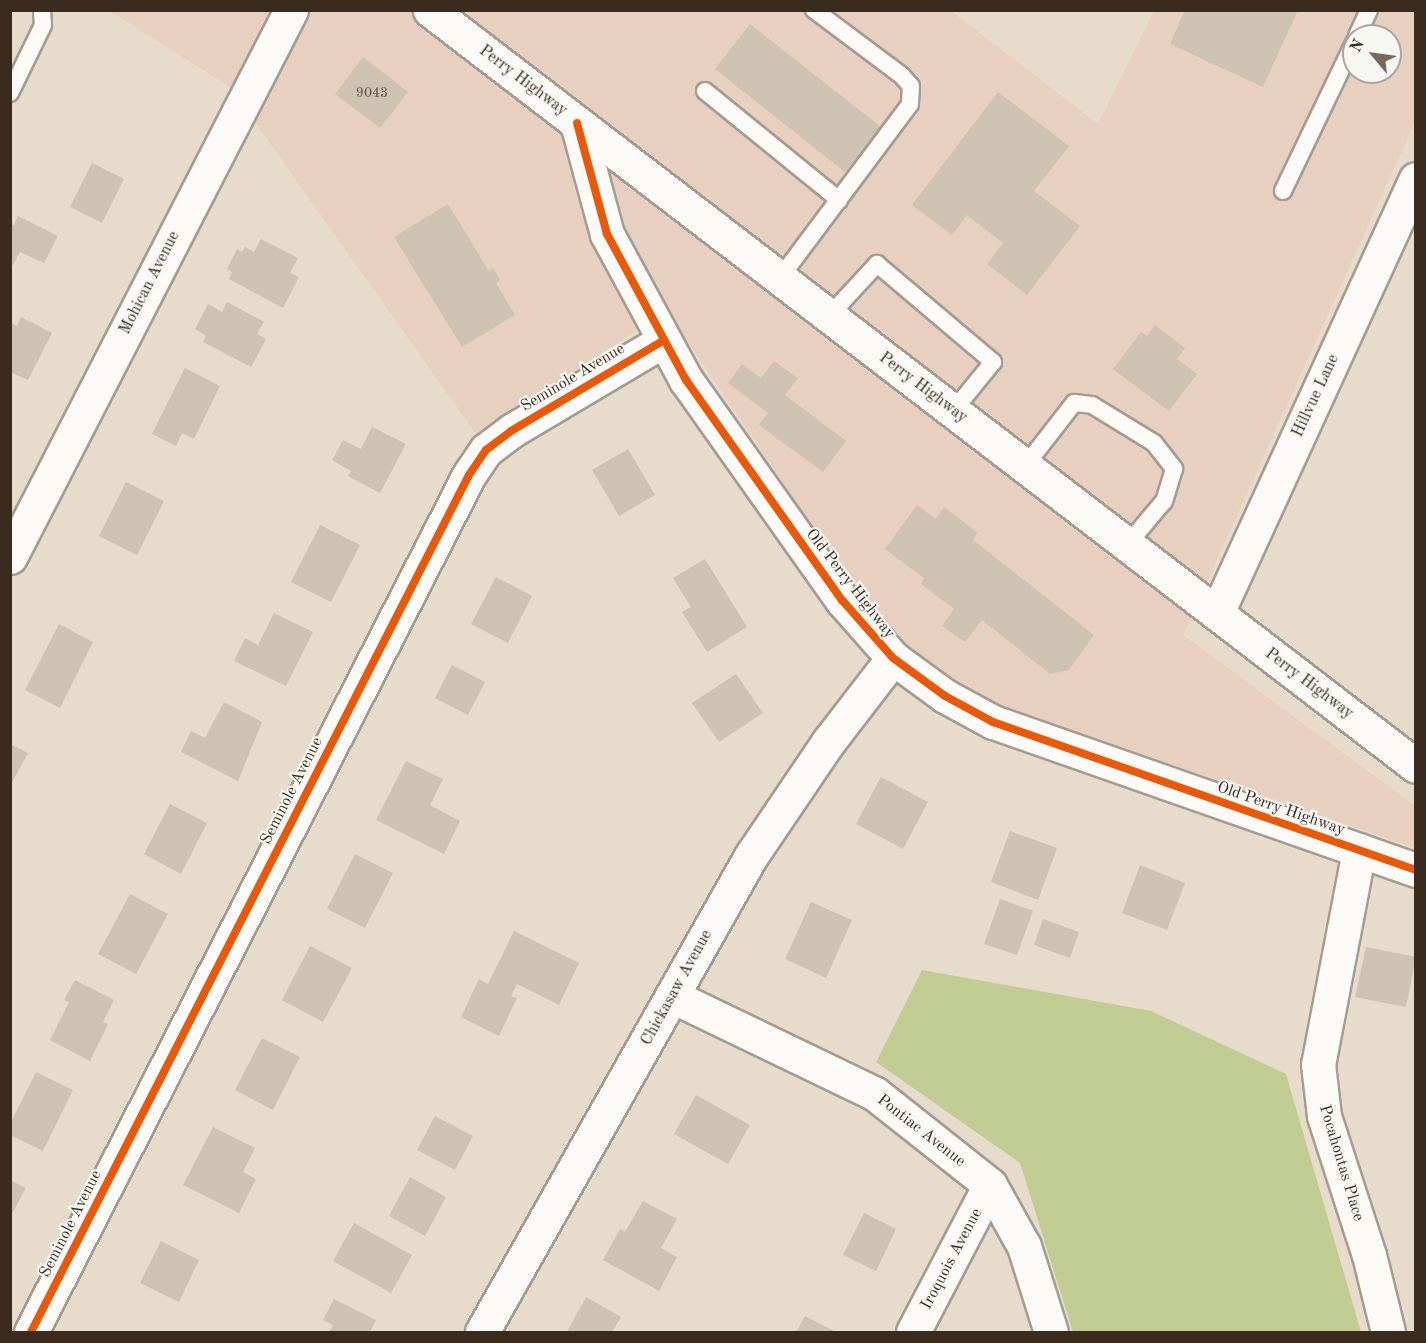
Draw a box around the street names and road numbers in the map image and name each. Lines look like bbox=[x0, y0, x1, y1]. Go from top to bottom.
street label: Perry Highway bbox=[475, 41, 571, 121]
street label: Mohican Avenue bbox=[116, 228, 184, 338]
street label: Seminole Avenue bbox=[518, 339, 628, 417]
street label: Perry Highway bbox=[875, 348, 971, 428]
street label: Hillvue Lane bbox=[1288, 352, 1344, 440]
street label: Old Perry Highway bbox=[801, 525, 899, 643]
street label: Perry Highway bbox=[1261, 644, 1357, 724]
street label: Seminole Avenue bbox=[257, 734, 327, 848]
street label: Old Perry Highway bbox=[1214, 778, 1348, 840]
street label: Chickasaw Avenue bbox=[637, 927, 717, 1049]
street label: Pontiac Avenue bbox=[873, 1091, 969, 1171]
street label: Pocahontas Place bbox=[1314, 1103, 1368, 1223]
street label: Seminole Avenue bbox=[36, 1167, 106, 1281]
street label: Iroquois Avenue bbox=[917, 1205, 987, 1313]

